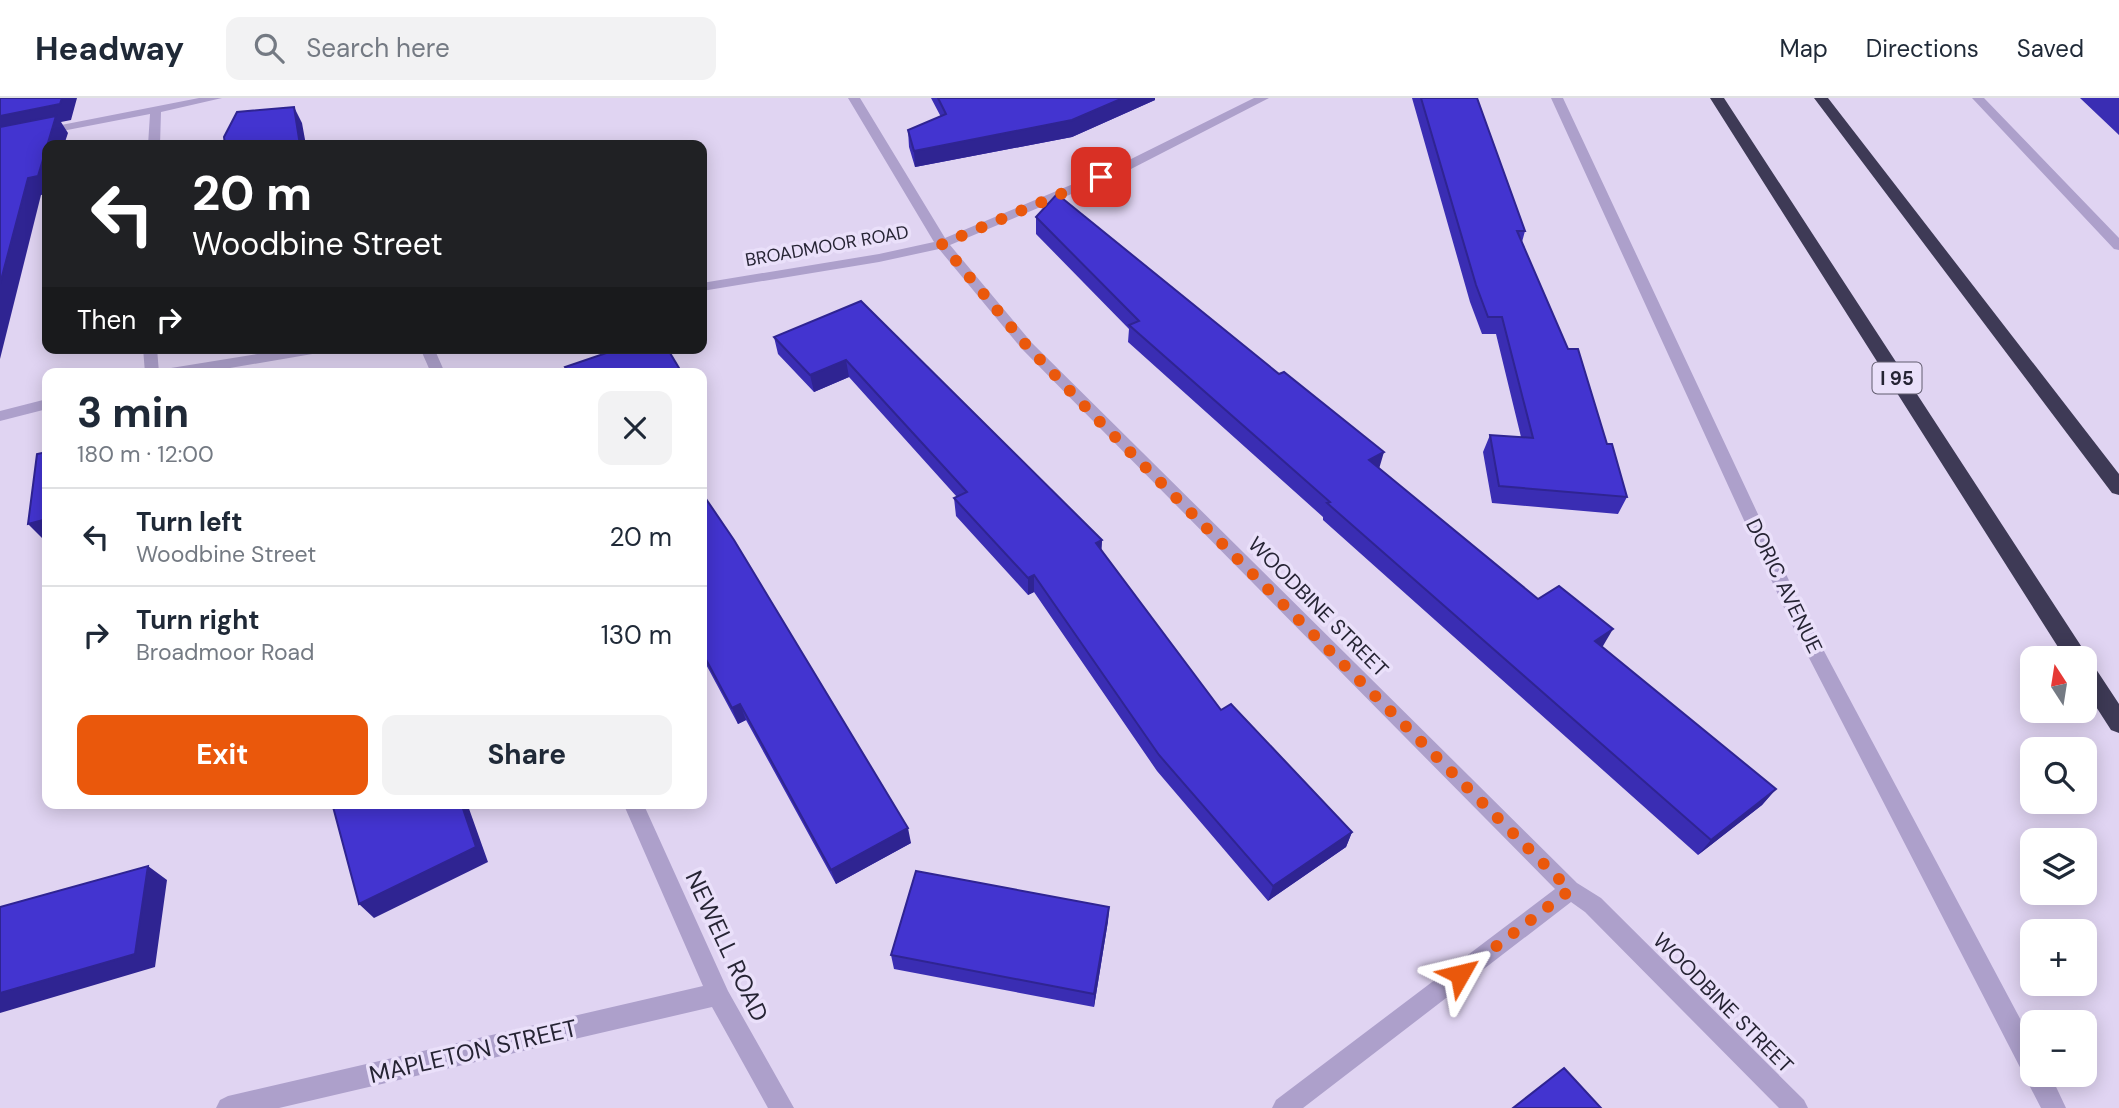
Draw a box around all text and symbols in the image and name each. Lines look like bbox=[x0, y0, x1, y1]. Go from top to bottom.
search box bbox=[226, 17, 716, 80]
text: Headway bbox=[35, 27, 184, 70]
icon: search bbox=[250, 29, 288, 67]
text: Search here bbox=[306, 31, 450, 65]
text: Map bbox=[1780, 33, 1828, 64]
text: Directions bbox=[1866, 33, 1979, 64]
text: Saved bbox=[2017, 33, 2084, 64]
pin bbox=[1071, 147, 1131, 207]
icon: arrive bbox=[1082, 158, 1120, 196]
text: 20 m bbox=[192, 161, 312, 225]
icon: left bbox=[77, 168, 168, 259]
street label: BROADMOOR ROAD bbox=[743, 220, 911, 272]
text: Woodbine Street bbox=[192, 223, 443, 265]
icon: right bbox=[150, 301, 188, 339]
text: Then bbox=[77, 303, 136, 337]
road number: I 95 bbox=[1872, 362, 1922, 394]
text: 3 min bbox=[77, 385, 189, 440]
button: close bbox=[598, 391, 672, 465]
text: 180 m · 12:00 bbox=[77, 439, 214, 469]
text: Turn left bbox=[136, 505, 243, 539]
street label: DORIC AVENUE bbox=[1739, 514, 1829, 658]
icon: left bbox=[77, 518, 115, 556]
text: 20 m bbox=[609, 520, 672, 554]
street label: WOODBINE STREET bbox=[1242, 531, 1394, 683]
text: Woodbine Street bbox=[136, 539, 316, 569]
text: Turn right bbox=[136, 603, 260, 637]
icon: right bbox=[77, 616, 115, 654]
text: 130 m bbox=[601, 618, 672, 652]
text: Broadmoor Road bbox=[136, 637, 314, 667]
north arrow bbox=[2020, 646, 2096, 723]
map controls bbox=[2020, 646, 2097, 1087]
button: Exit bbox=[77, 715, 368, 795]
button: Share bbox=[382, 715, 672, 795]
button: search bbox=[2020, 737, 2097, 814]
button: layers bbox=[2020, 828, 2097, 905]
street label: NEWELL ROAD bbox=[679, 866, 775, 1026]
button: + bbox=[2020, 919, 2097, 996]
street label: WOODBINE STREET bbox=[1647, 927, 1799, 1079]
position arrow bbox=[1423, 937, 1497, 1011]
button: − bbox=[2020, 1010, 2097, 1087]
street label: MAPLETON STREET bbox=[366, 1012, 580, 1090]

